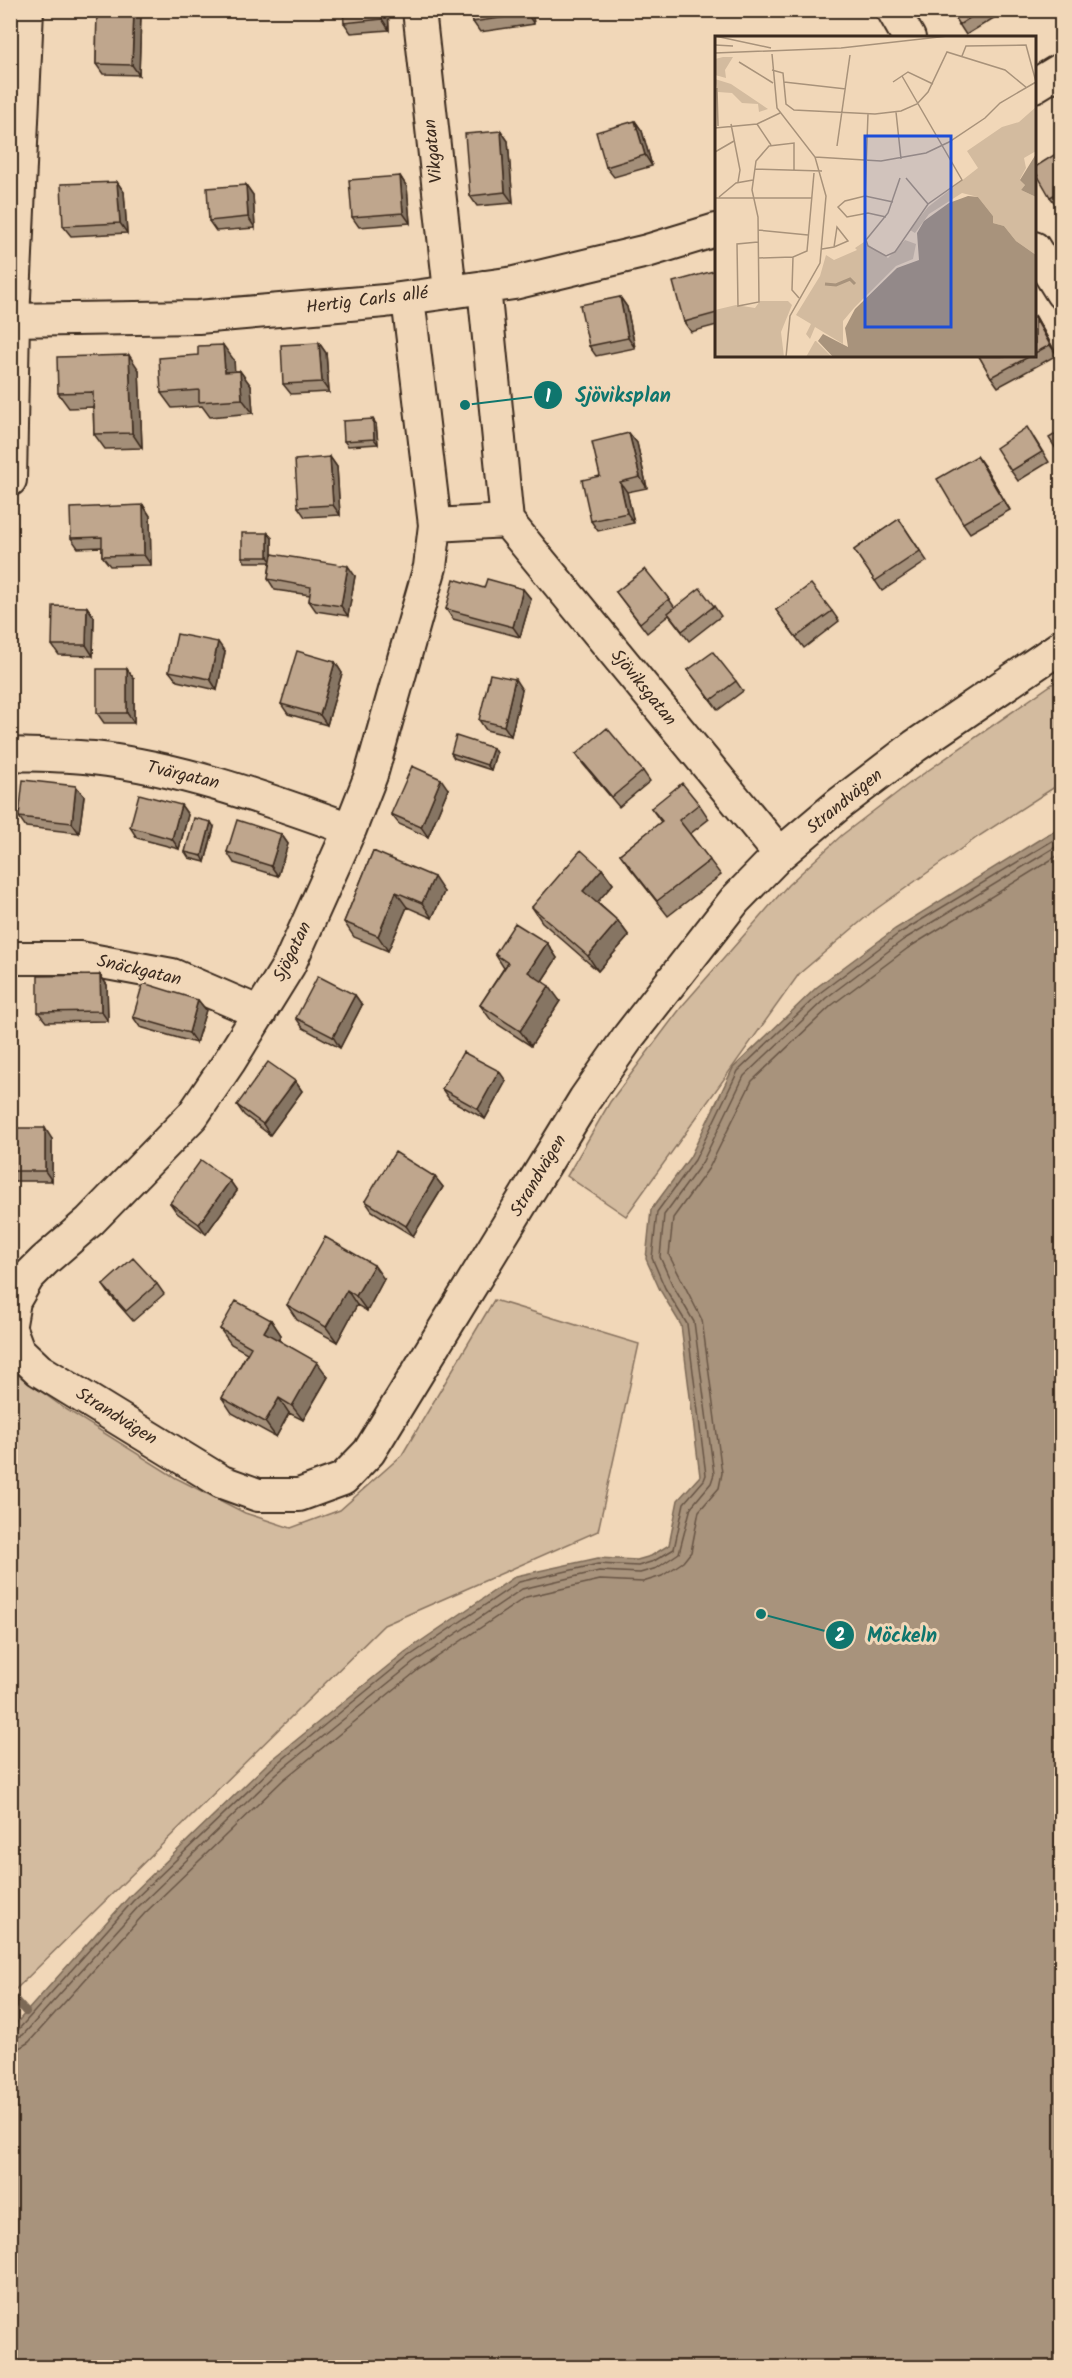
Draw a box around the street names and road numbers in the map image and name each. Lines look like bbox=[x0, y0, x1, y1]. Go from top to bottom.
street label: Vikgatan bbox=[416, 118, 452, 184]
street label: Hertig Carls allé bbox=[304, 279, 431, 323]
street label: Sjöviksgatan bbox=[603, 643, 683, 733]
street label: Tvärgatan bbox=[144, 754, 222, 798]
street label: Strandvägen bbox=[800, 762, 890, 842]
street label: Sjögatan bbox=[266, 917, 320, 987]
street label: Snäckgatan bbox=[94, 947, 184, 995]
street label: Strandvägen bbox=[503, 1129, 575, 1223]
street label: Strandvägen bbox=[69, 1380, 163, 1454]

